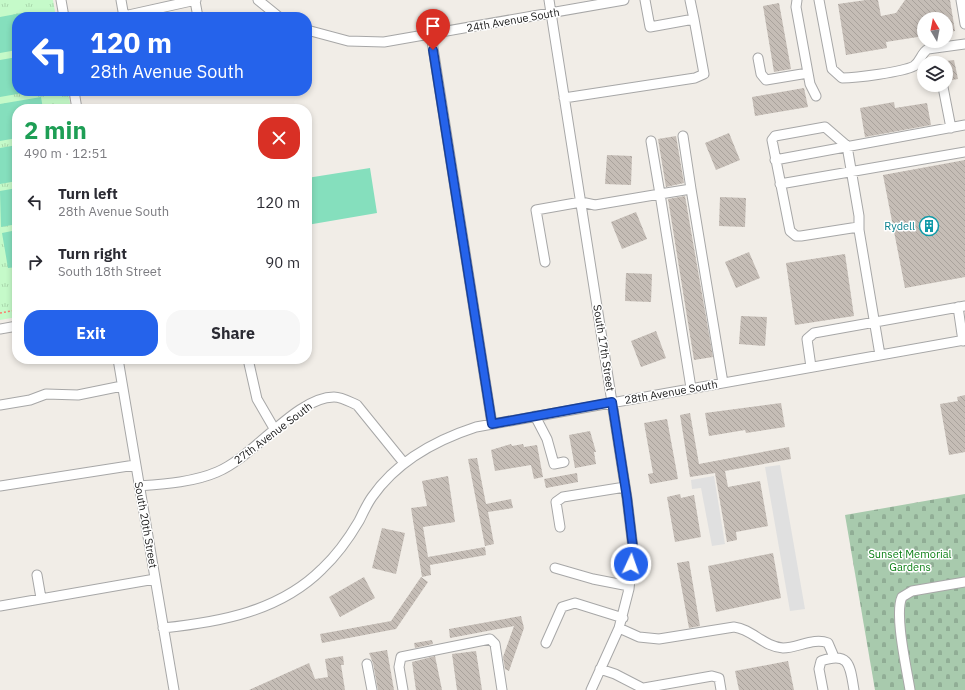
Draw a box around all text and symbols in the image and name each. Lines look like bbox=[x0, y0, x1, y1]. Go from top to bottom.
street label: 24th Avenue South bbox=[465, 5, 561, 35]
pin bbox=[416, 9, 450, 50]
north arrow bbox=[917, 12, 953, 48]
map controls bbox=[917, 12, 953, 92]
icon: arrive bbox=[422, 15, 444, 37]
text: 120 m bbox=[90, 24, 172, 61]
icon: left bbox=[24, 28, 76, 80]
button: layers bbox=[917, 56, 953, 92]
text: 28th Avenue South bbox=[90, 60, 244, 83]
text: 2 min bbox=[24, 114, 87, 146]
button: close bbox=[258, 117, 300, 159]
text: 490 m · 12:51 bbox=[24, 145, 107, 162]
text: Turn left bbox=[58, 184, 118, 203]
icon: left bbox=[24, 191, 46, 213]
text: 120 m bbox=[256, 193, 300, 212]
text: 28th Avenue South bbox=[58, 203, 169, 220]
building icon: Rydell bbox=[918, 215, 940, 237]
place label: Rydell bbox=[884, 219, 915, 233]
text: Turn right bbox=[58, 244, 127, 263]
icon: right bbox=[24, 251, 46, 273]
text: 90 m bbox=[265, 253, 300, 272]
text: South 18th Street bbox=[58, 263, 162, 280]
street label: South 17th Street bbox=[590, 304, 618, 392]
button: Exit bbox=[24, 310, 158, 356]
button: Share bbox=[166, 310, 300, 356]
street label: 28th Avenue South bbox=[623, 377, 719, 407]
street label: 27th Avenue South bbox=[231, 399, 315, 467]
street label: South 20th Street bbox=[132, 481, 161, 569]
position arrow bbox=[610, 543, 652, 585]
park label: Sunset Memorial Gardens bbox=[868, 547, 952, 574]

